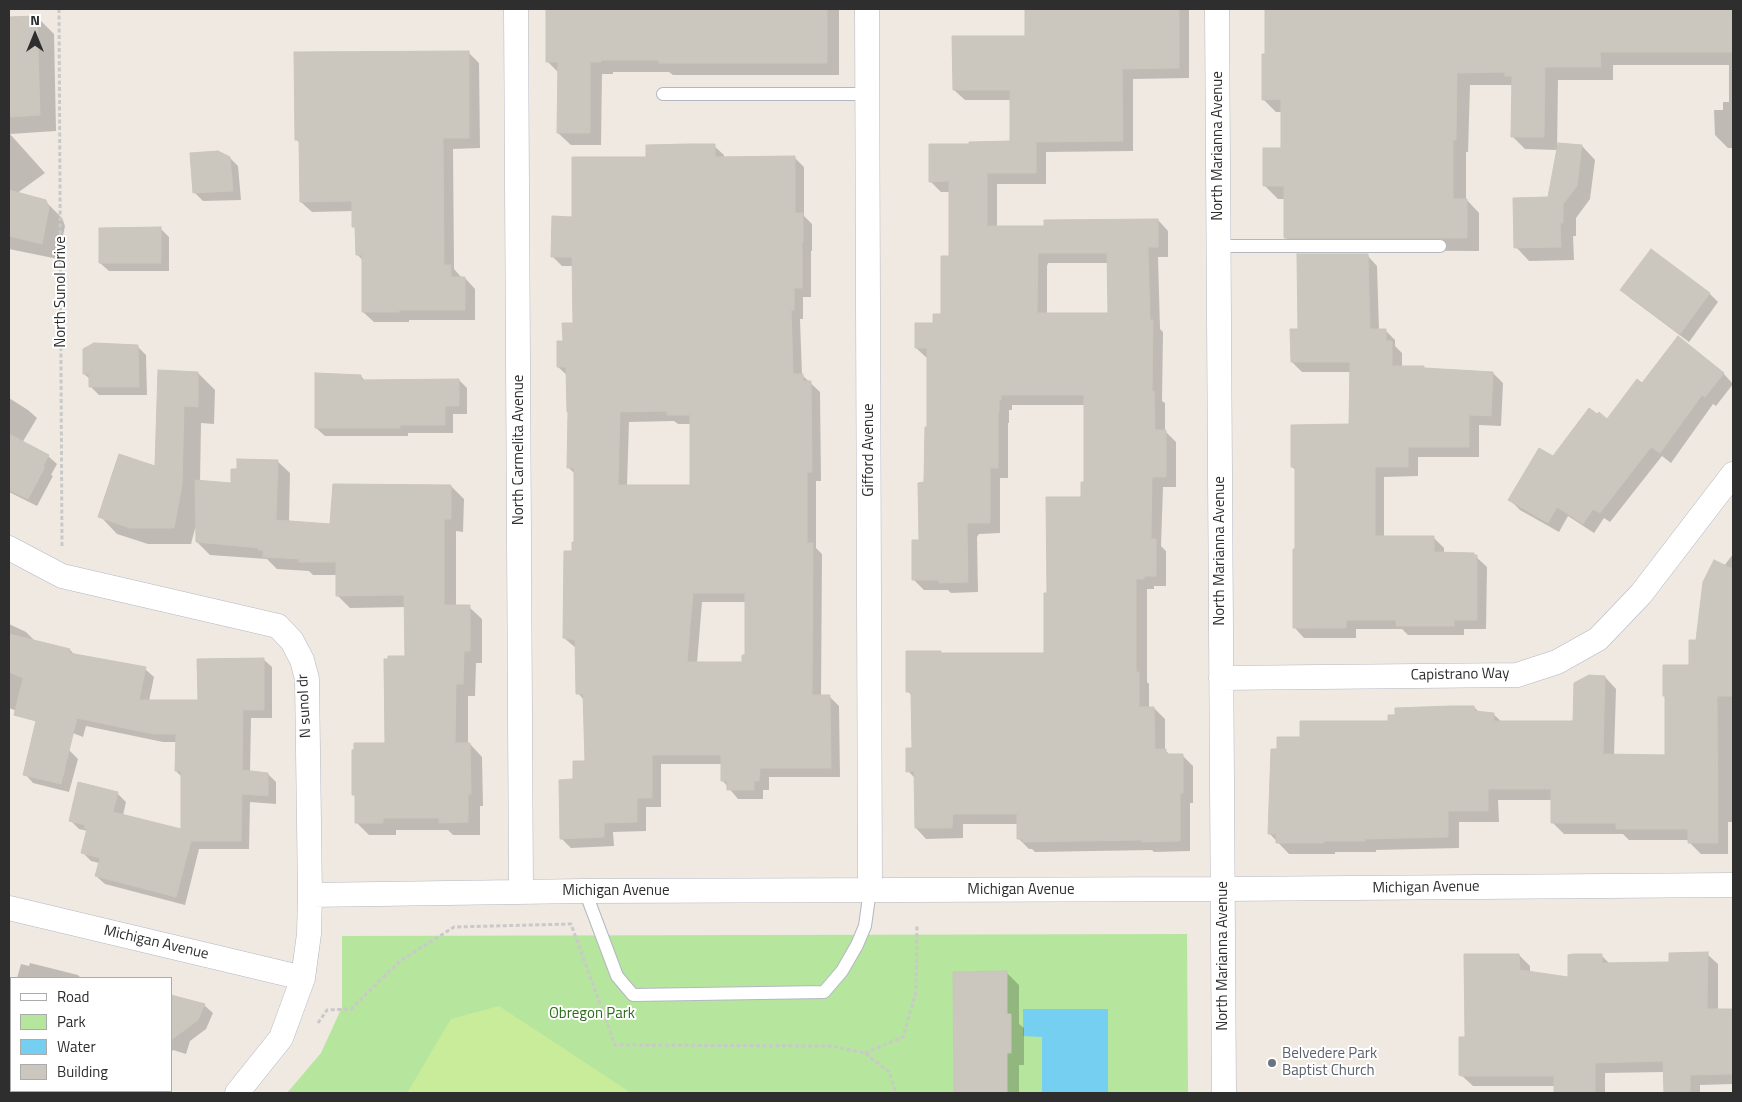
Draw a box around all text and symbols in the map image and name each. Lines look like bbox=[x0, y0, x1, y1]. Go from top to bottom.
text: N bbox=[30, 9, 40, 30]
north arrow bbox=[10, 10, 60, 60]
street label: North Marianna Avenue bbox=[1209, 71, 1227, 221]
street label: North Sunol Drive bbox=[52, 236, 70, 348]
street label: North Carmelita Avenue bbox=[510, 375, 528, 525]
street label: Gifford Avenue bbox=[860, 403, 878, 497]
street label: North Marianna Avenue bbox=[1211, 476, 1229, 626]
street label: Capistrano Way bbox=[1410, 665, 1510, 685]
street label: N sunol dr bbox=[294, 673, 316, 739]
street label: Michigan Avenue bbox=[1372, 878, 1480, 898]
street label: Michigan Avenue bbox=[967, 881, 1075, 899]
street label: North Marianna Avenue bbox=[1214, 881, 1232, 1031]
street label: Michigan Avenue bbox=[562, 882, 670, 900]
street label: Michigan Avenue bbox=[102, 922, 210, 964]
legend bbox=[10, 977, 172, 1092]
text: Road bbox=[57, 985, 89, 1008]
park label: Obregon Park bbox=[549, 1005, 635, 1023]
text: Park bbox=[57, 1010, 86, 1033]
text: Water bbox=[57, 1035, 96, 1058]
place label: Belvedere Park Baptist Church bbox=[1282, 1045, 1377, 1080]
marker: Belvedere Park Baptist Church bbox=[1266, 1057, 1278, 1069]
text: Building bbox=[57, 1060, 108, 1083]

